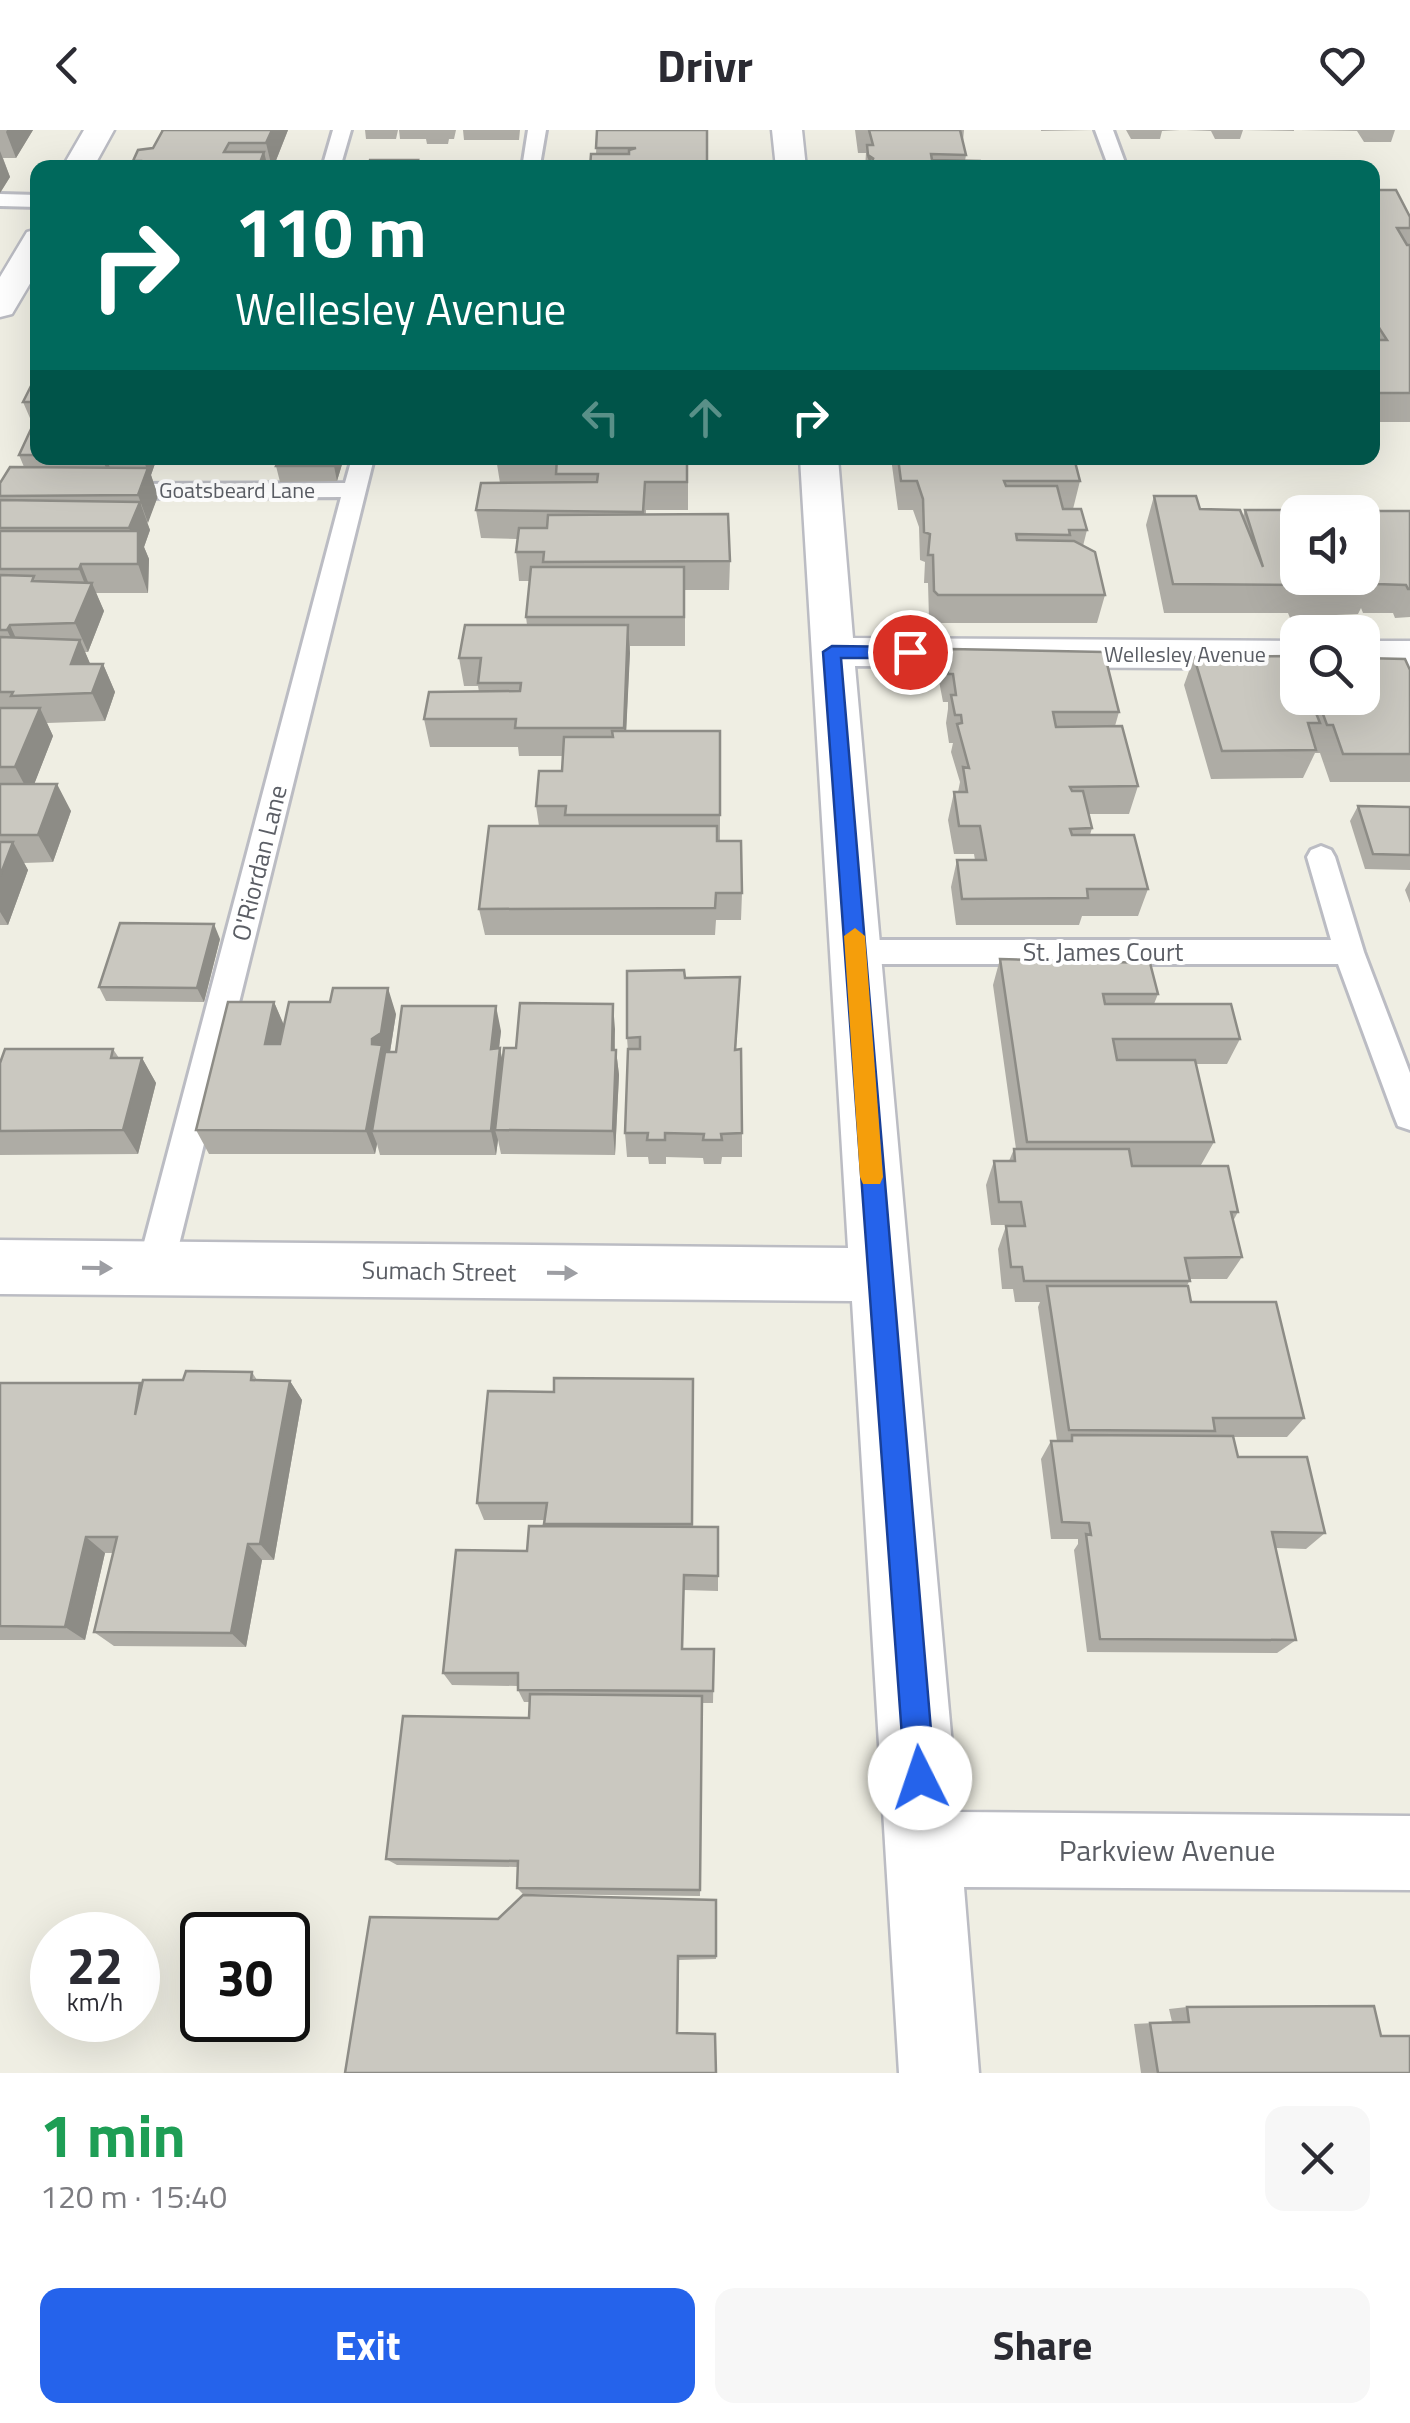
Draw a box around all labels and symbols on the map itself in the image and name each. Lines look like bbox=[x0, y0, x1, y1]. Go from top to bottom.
street label: Goatsbeard Lane bbox=[159, 473, 315, 507]
pin bbox=[868, 610, 953, 695]
street label: Wellesley Avenue bbox=[1104, 637, 1266, 671]
street label: O'Riordan Lane bbox=[221, 781, 297, 945]
street label: St. James Court bbox=[1023, 933, 1184, 971]
street label: Sumach Street bbox=[361, 1251, 517, 1291]
one-way arrow bbox=[82, 1260, 114, 1276]
one-way arrow bbox=[547, 1265, 579, 1281]
position arrow bbox=[868, 1726, 972, 1830]
street label: Parkview Avenue bbox=[1059, 1827, 1275, 1873]
speed limit sign: 30 bbox=[180, 1912, 310, 2042]

